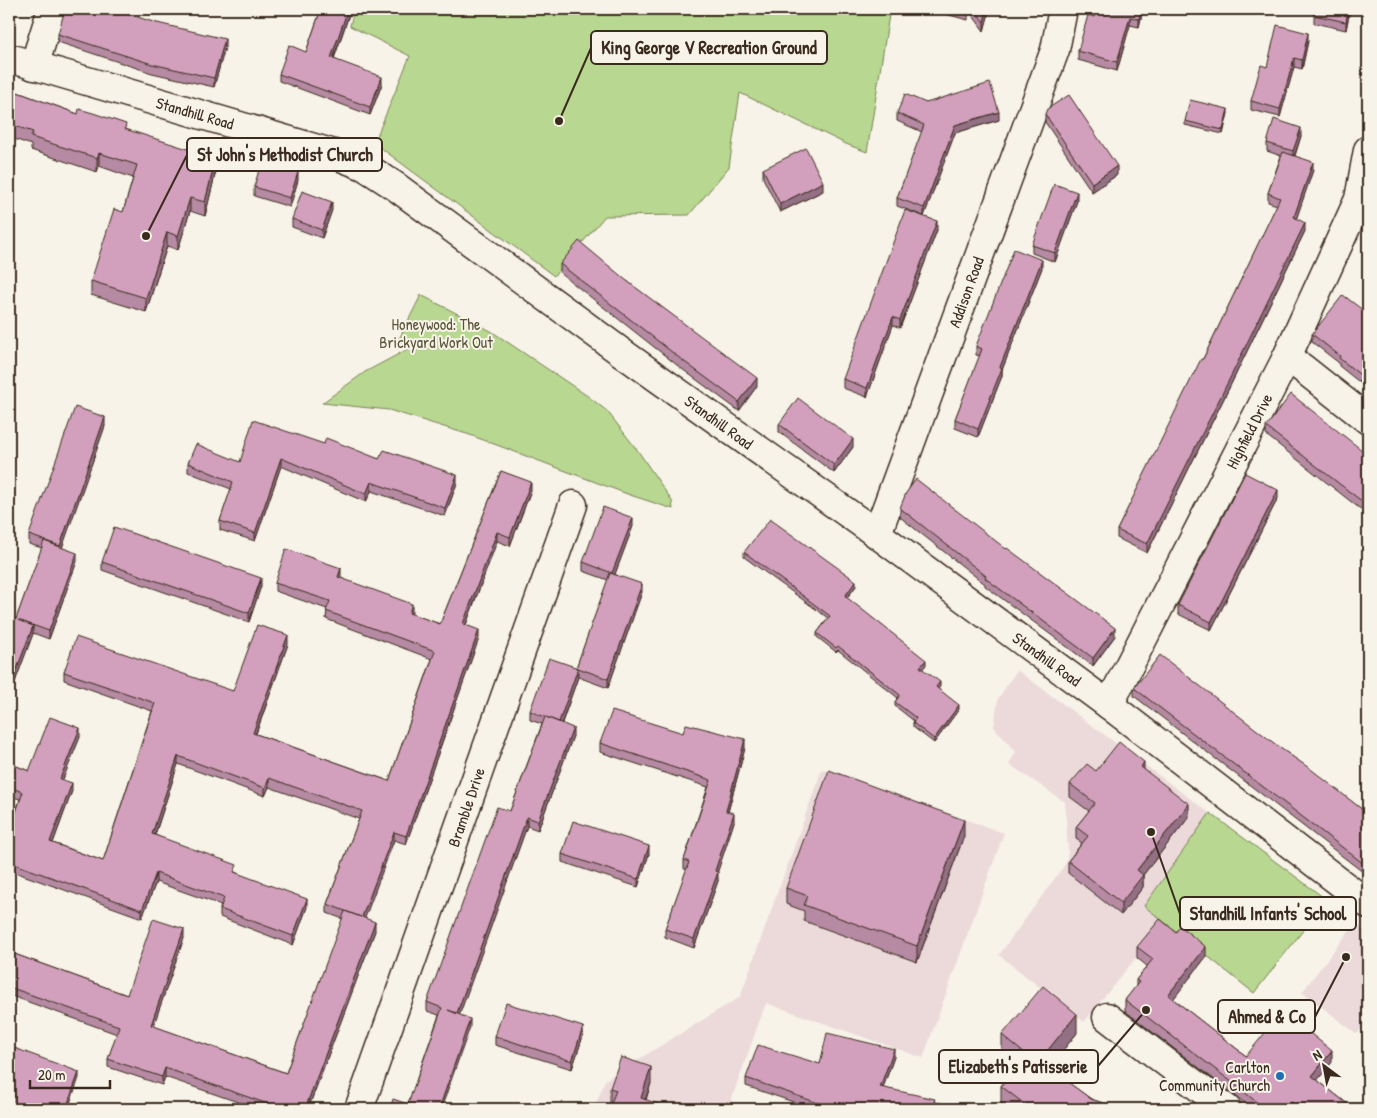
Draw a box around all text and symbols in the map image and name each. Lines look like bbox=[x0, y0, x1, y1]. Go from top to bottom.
callout: King George V Recreation Ground bbox=[591, 31, 827, 64]
text: King George V Recreation Ground bbox=[601, 35, 817, 61]
street label: Standhill Road bbox=[154, 91, 236, 135]
callout: St John's Methodist Church bbox=[187, 138, 382, 171]
text: St John's Methodist Church bbox=[197, 142, 373, 167]
street label: Addison Road bbox=[943, 254, 989, 330]
park label: Honeywood: The Brickyard Work Out bbox=[379, 313, 493, 353]
street label: Highfield Drive bbox=[1221, 389, 1278, 473]
street label: Standhill Road bbox=[680, 390, 758, 454]
street label: Standhill Road bbox=[1008, 627, 1086, 691]
street label: Bramble Drive bbox=[442, 764, 490, 850]
callout: Standhill Infants' School bbox=[1180, 897, 1356, 930]
text: Standhill Infants' School bbox=[1190, 901, 1347, 926]
callout: Ahmed & Co bbox=[1218, 1000, 1315, 1033]
text: Ahmed & Co bbox=[1228, 1004, 1307, 1029]
north arrow bbox=[1300, 1040, 1350, 1090]
text: N bbox=[1309, 1044, 1326, 1065]
callout: Elizabeth's Patisserie bbox=[939, 1050, 1098, 1083]
text: Elizabeth's Patisserie bbox=[949, 1054, 1088, 1079]
place label: Carlton Community Church bbox=[1159, 1056, 1270, 1096]
scale bar bbox=[30, 1058, 110, 1090]
text: 20 m bbox=[38, 1064, 65, 1085]
marker: Carlton Community Church bbox=[1274, 1070, 1286, 1082]

